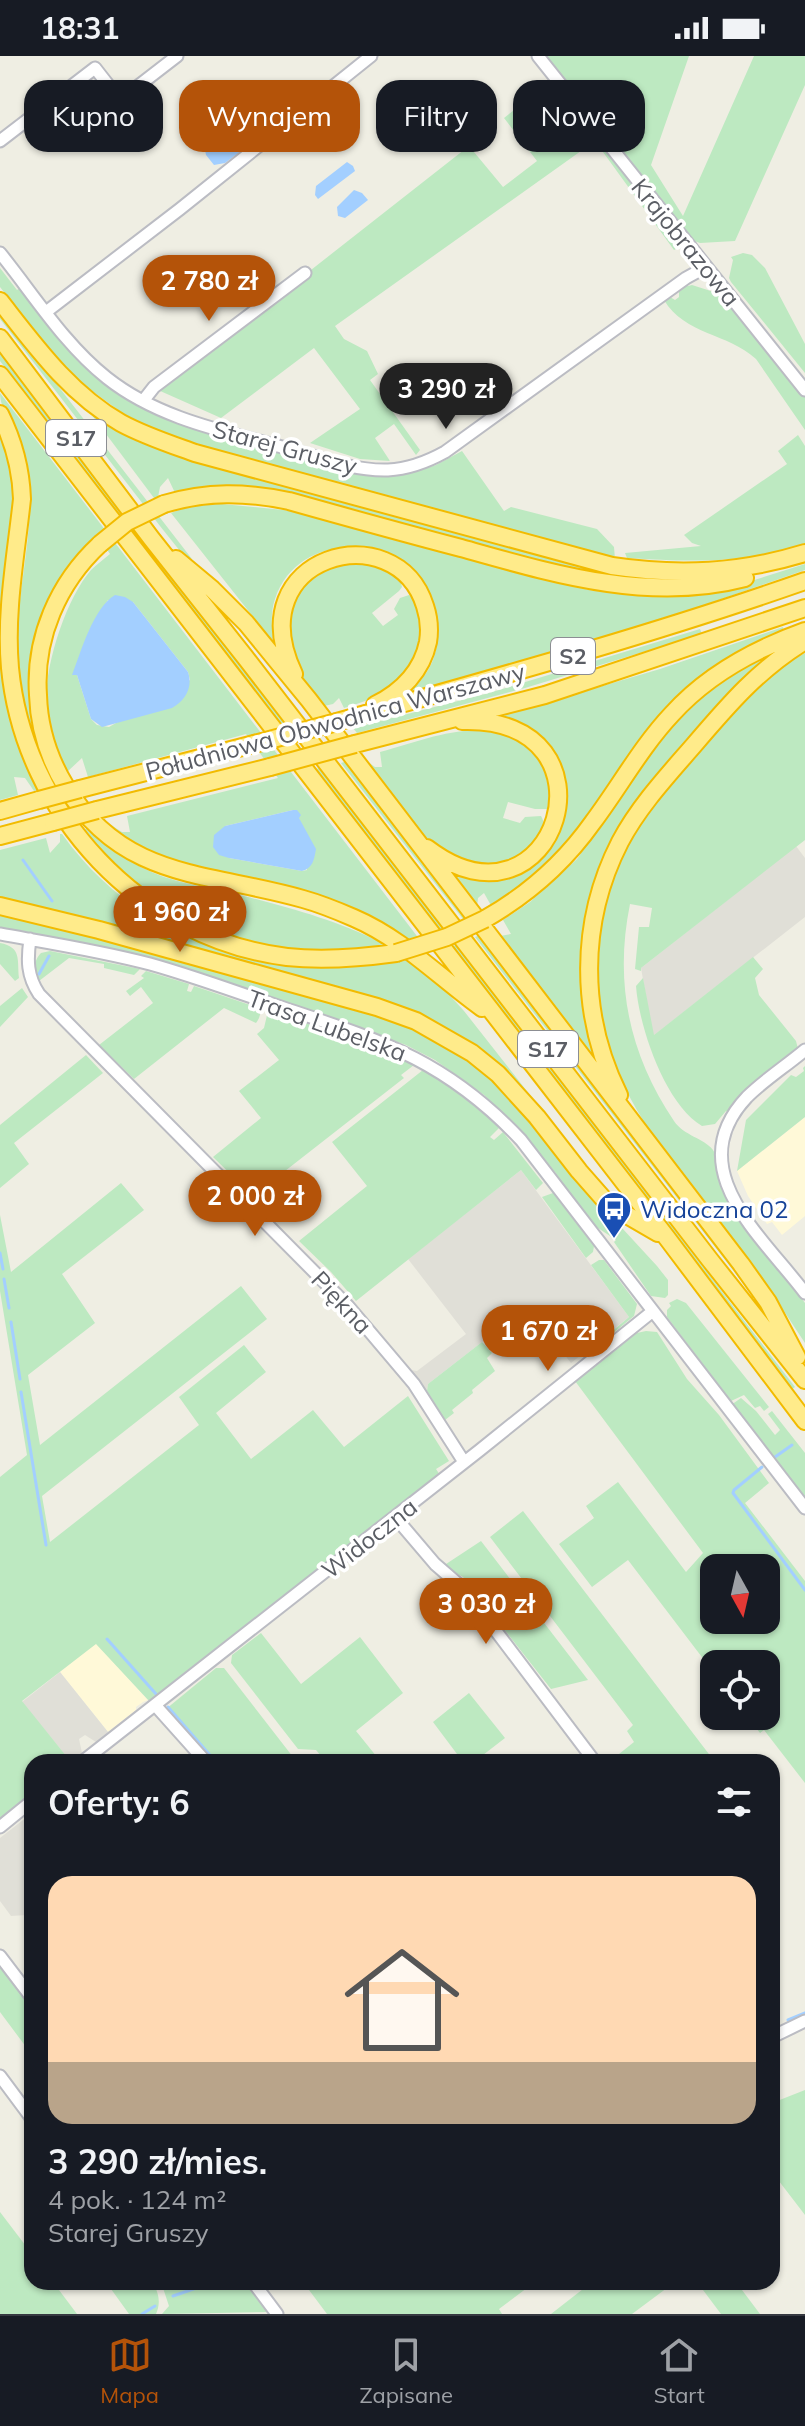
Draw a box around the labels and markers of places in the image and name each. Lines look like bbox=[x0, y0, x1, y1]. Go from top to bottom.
pin: 2 780 zł bbox=[126, 255, 292, 323]
pin: 3 290 zł bbox=[363, 363, 529, 431]
pin: 1 960 zł bbox=[97, 886, 263, 954]
pin: 2 000 zł bbox=[172, 1170, 338, 1238]
bus stop icon: Widoczna 02 bbox=[595, 1190, 633, 1240]
place label: Widoczna 02 bbox=[640, 1194, 788, 1224]
pin: 1 670 zł bbox=[465, 1305, 631, 1373]
pin: 3 030 zł bbox=[403, 1578, 569, 1646]

